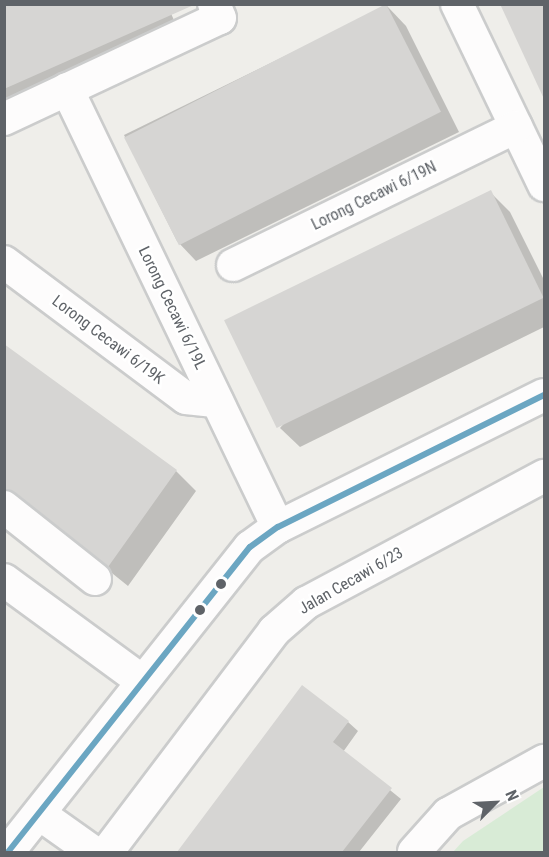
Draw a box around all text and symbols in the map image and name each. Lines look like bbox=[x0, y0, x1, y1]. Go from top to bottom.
street label: Lorong Cecawi 6/19N bbox=[308, 157, 440, 235]
street label: Lorong Cecawi 6/19L bbox=[134, 243, 210, 373]
street label: Lorong Cecawi 6/19K bbox=[48, 292, 168, 388]
street label: Jalan Cecawi 6/23 bbox=[295, 543, 407, 619]
unlabelled marker bbox=[215, 578, 227, 590]
unlabelled marker bbox=[194, 604, 206, 616]
north arrow bbox=[465, 773, 525, 833]
text: N bbox=[501, 787, 523, 804]

